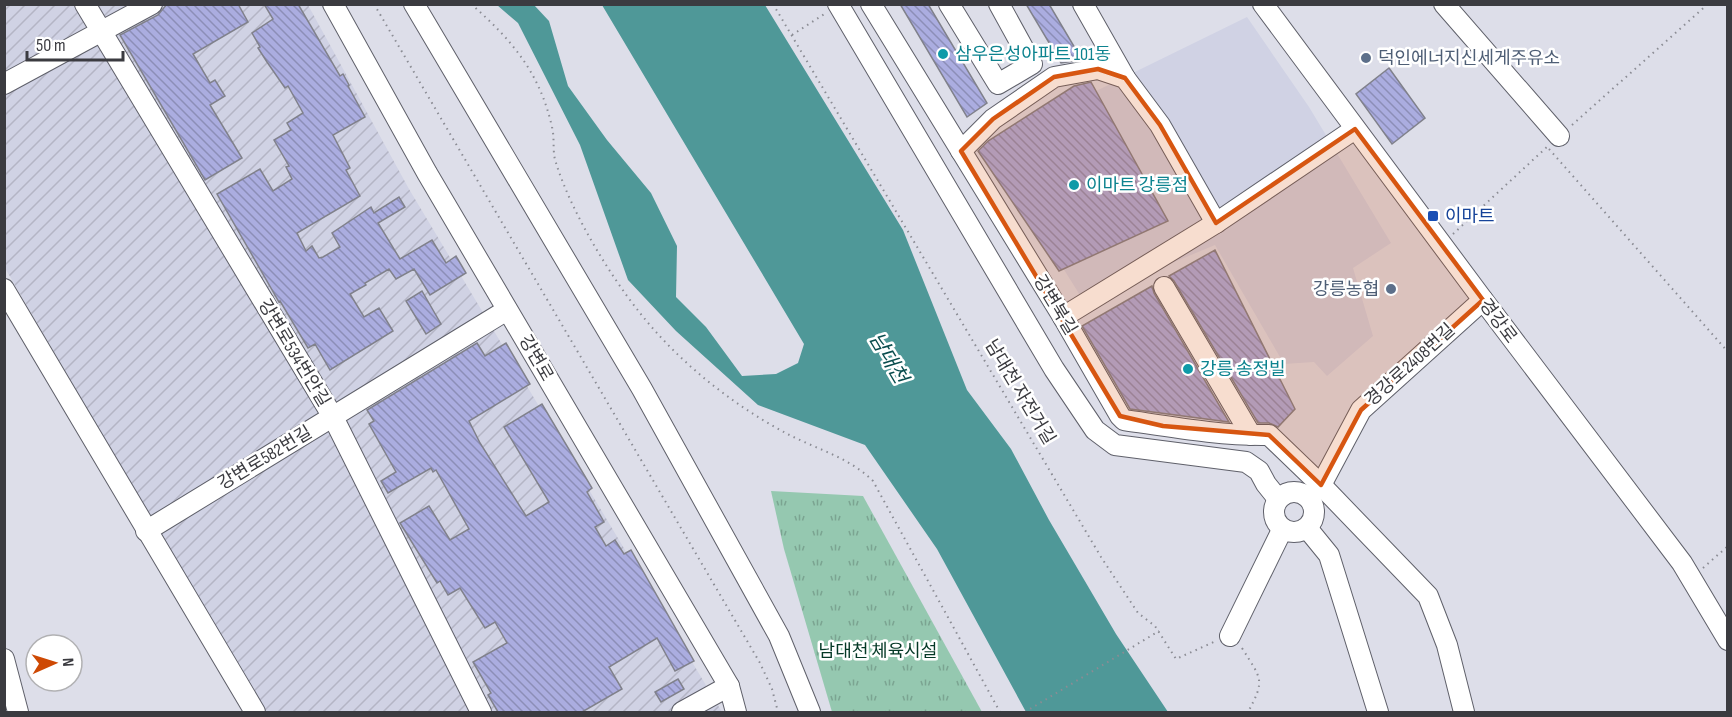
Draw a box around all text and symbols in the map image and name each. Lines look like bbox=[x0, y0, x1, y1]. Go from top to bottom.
scale bar bbox=[27, 24, 123, 62]
text: 50 m bbox=[36, 35, 66, 56]
place label: 삼우은성아파트 101동 bbox=[955, 44, 1111, 65]
marker: 삼우은성아파트 101동 bbox=[936, 47, 950, 61]
place label: 덕인에너지신세게주유소 bbox=[1378, 48, 1560, 69]
marker: 덕인에너지신세게주유소 bbox=[1359, 51, 1373, 65]
place label: 이마트 강릉점 bbox=[1086, 175, 1188, 196]
marker: 이마트 강릉점 bbox=[1067, 178, 1081, 192]
place label: 이마트 bbox=[1445, 206, 1495, 227]
marker: 이마트 bbox=[1426, 209, 1440, 223]
street label: 강변북길 bbox=[1029, 271, 1081, 339]
place label: 강릉농협 bbox=[1313, 279, 1379, 300]
marker: 강릉농협 bbox=[1384, 282, 1398, 296]
street label: 강변로534번안길 bbox=[254, 295, 334, 411]
street label: 경강로 bbox=[1475, 295, 1521, 347]
street label: 경강로2408번길 bbox=[1361, 319, 1459, 411]
water label: 남대천 bbox=[863, 328, 914, 390]
street label: 강변로 bbox=[514, 331, 558, 385]
street label: 남대천 자전거길 bbox=[980, 336, 1060, 448]
place label: 강릉 송정빌 bbox=[1200, 359, 1286, 380]
marker: 강릉 송정빌 bbox=[1181, 362, 1195, 376]
street label: 강변로582번길 bbox=[214, 422, 316, 494]
north arrow bbox=[24, 633, 84, 693]
park label: 남대천 체육시설 bbox=[819, 641, 937, 662]
text: N bbox=[58, 658, 77, 667]

